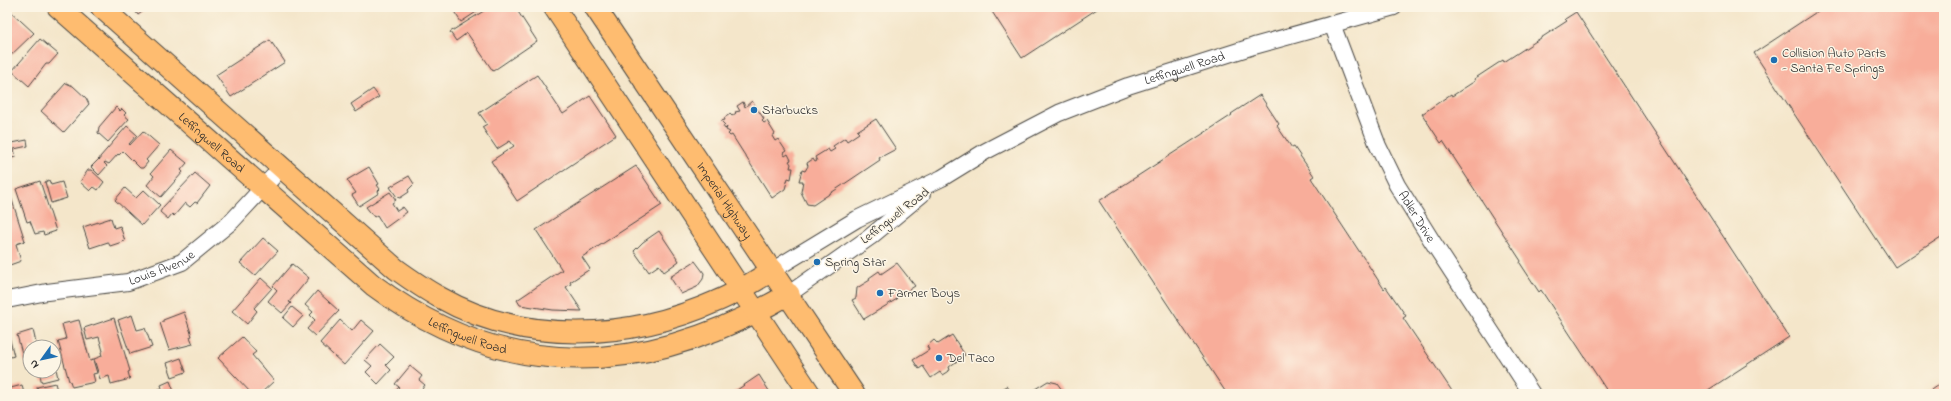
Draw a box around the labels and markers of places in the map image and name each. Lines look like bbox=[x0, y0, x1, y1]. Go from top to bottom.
place label: Collision Auto Parts - Santa Fe Springs bbox=[1782, 44, 1887, 79]
marker: Collision Auto Parts - Santa Fe Springs bbox=[1769, 55, 1779, 65]
place label: Starbucks bbox=[762, 101, 818, 120]
marker: Starbucks bbox=[749, 105, 759, 115]
place label: Spring Star bbox=[825, 253, 887, 273]
marker: Spring Star bbox=[812, 257, 822, 267]
place label: Farmer Boys bbox=[887, 284, 960, 304]
marker: Farmer Boys bbox=[875, 288, 885, 298]
place label: Del Taco bbox=[946, 349, 995, 368]
marker: Del Taco bbox=[934, 353, 944, 363]

